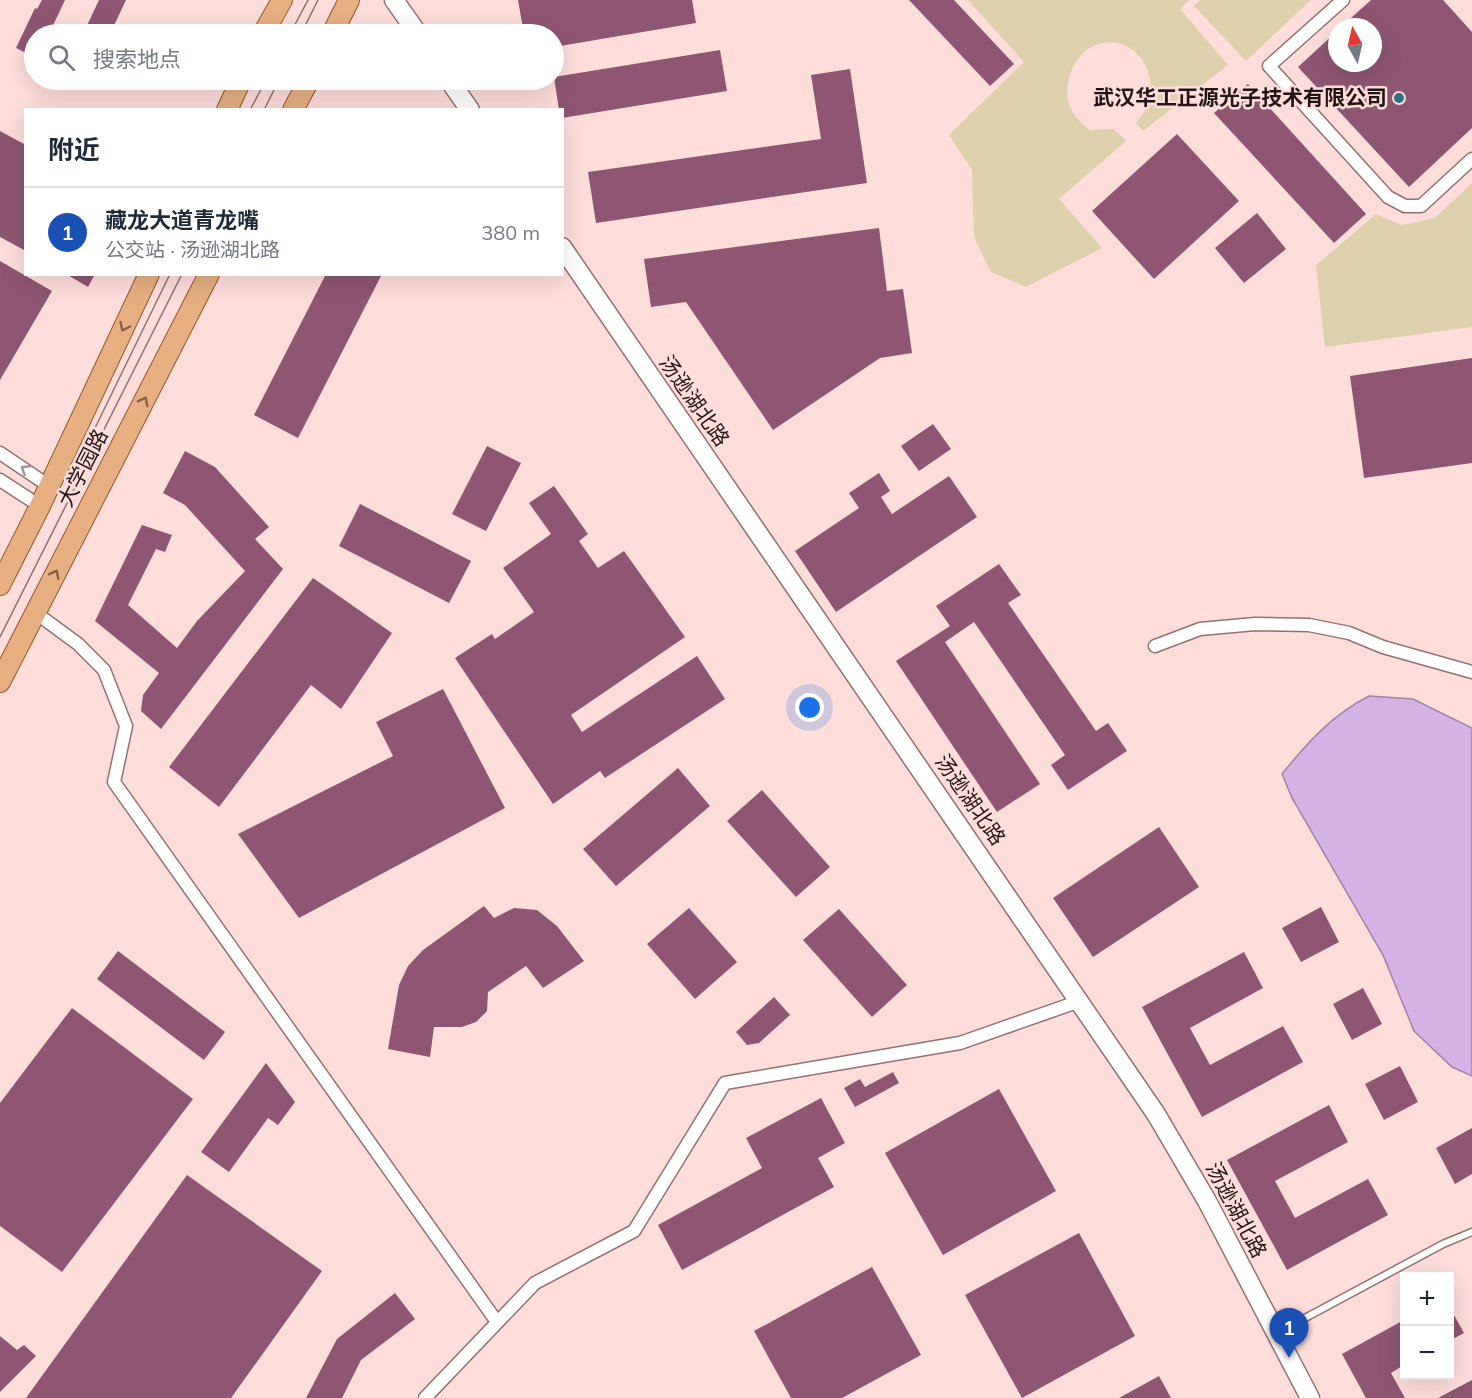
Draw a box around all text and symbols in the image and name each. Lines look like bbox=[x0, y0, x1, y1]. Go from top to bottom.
north arrow bbox=[1328, 18, 1382, 72]
search box bbox=[24, 24, 564, 90]
icon: search bbox=[45, 41, 78, 74]
text: 搜索地点 bbox=[93, 45, 181, 73]
place label: 武汉华工正源光子技术有限公司 bbox=[1093, 84, 1387, 110]
marker: 武汉华工正源光子技术有限公司 bbox=[1392, 91, 1406, 105]
text: 附近 bbox=[48, 133, 100, 166]
text: 藏龙大道青龙嘴 bbox=[105, 206, 259, 234]
text: 1 bbox=[62, 220, 74, 245]
text: 380 m bbox=[481, 220, 540, 245]
text: 公交站 · 汤逊湖北路 bbox=[105, 237, 280, 262]
one-way arrow bbox=[120, 321, 132, 332]
street label: 汤逊湖北路 bbox=[654, 350, 736, 451]
one-way arrow bbox=[137, 396, 148, 407]
street label: 大学园路 bbox=[51, 424, 113, 511]
one-way arrow bbox=[20, 466, 31, 477]
one-way arrow bbox=[48, 570, 59, 581]
your location bbox=[795, 693, 824, 722]
street label: 汤逊湖北路 bbox=[930, 749, 1012, 850]
street label: 汤逊湖北路 bbox=[1201, 1157, 1273, 1262]
map controls bbox=[1400, 1272, 1454, 1380]
button: + bbox=[1400, 1272, 1454, 1326]
pin: 1 bbox=[1270, 1308, 1308, 1358]
button: − bbox=[1400, 1326, 1454, 1380]

